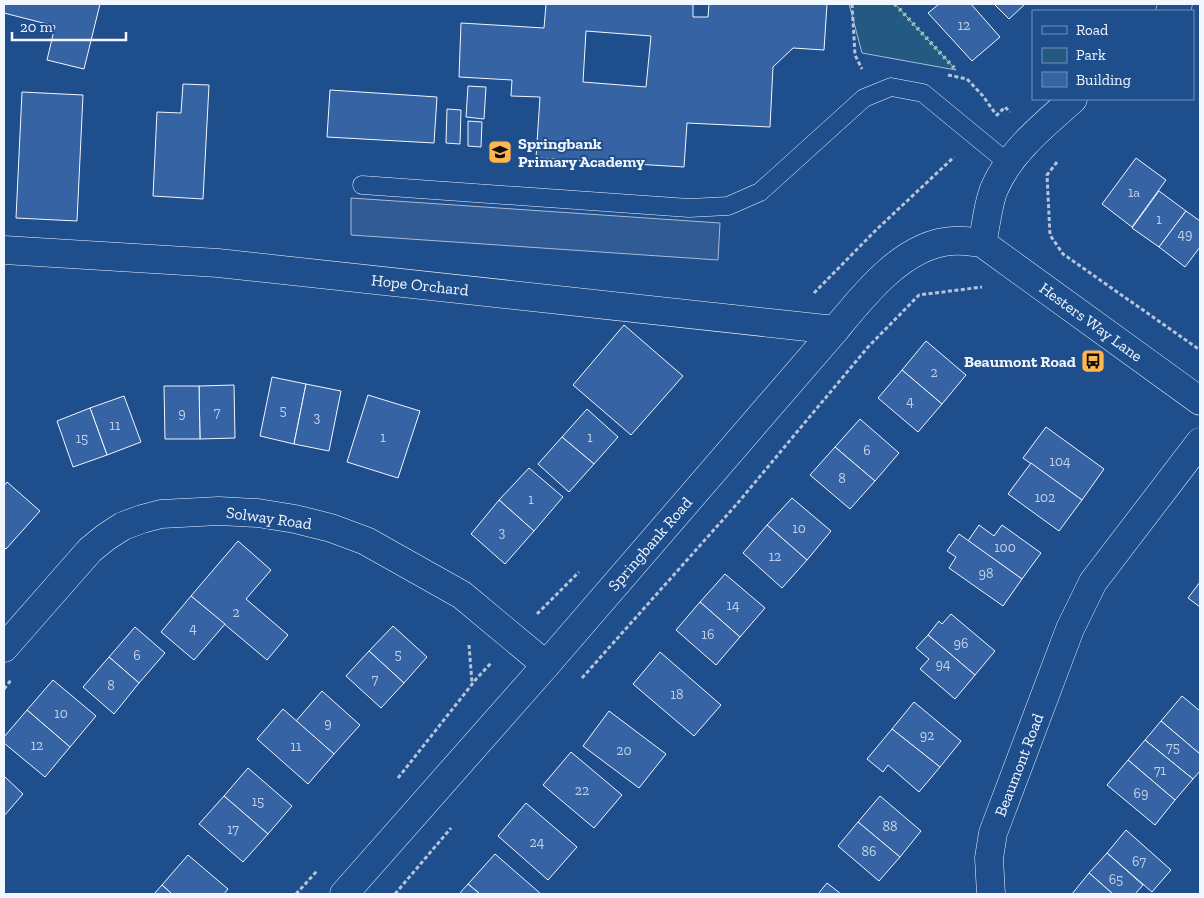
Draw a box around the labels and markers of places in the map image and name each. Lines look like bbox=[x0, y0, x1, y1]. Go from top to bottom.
place label: Springbank Primary Academy bbox=[518, 134, 645, 171]
school or university icon: Springbank Primary Academy bbox=[487, 139, 513, 165]
bus stop icon: Beaumont Road bbox=[1080, 348, 1106, 374]
place label: Beaumont Road bbox=[964, 352, 1076, 371]

